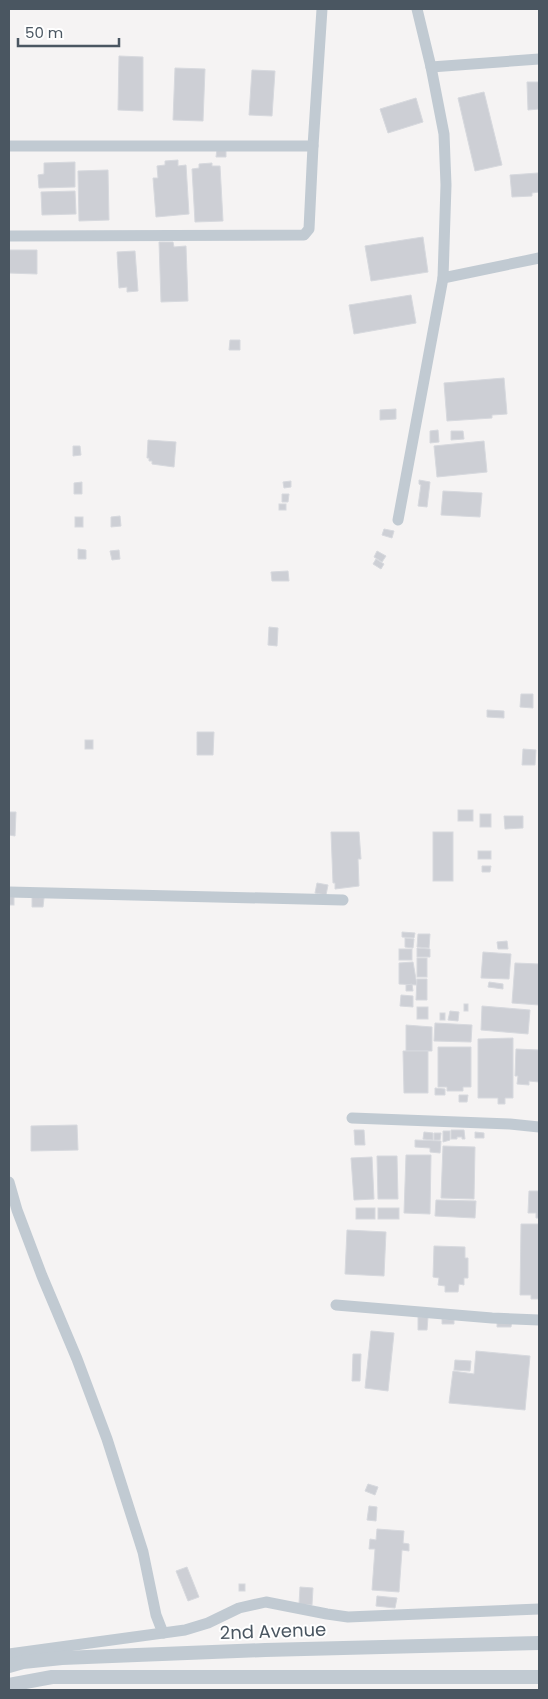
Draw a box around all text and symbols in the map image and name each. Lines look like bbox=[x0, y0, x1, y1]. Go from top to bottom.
scale bar bbox=[18, 15, 119, 47]
text: 50 m bbox=[25, 22, 63, 43]
street label: 2nd Avenue bbox=[219, 1617, 327, 1645]

